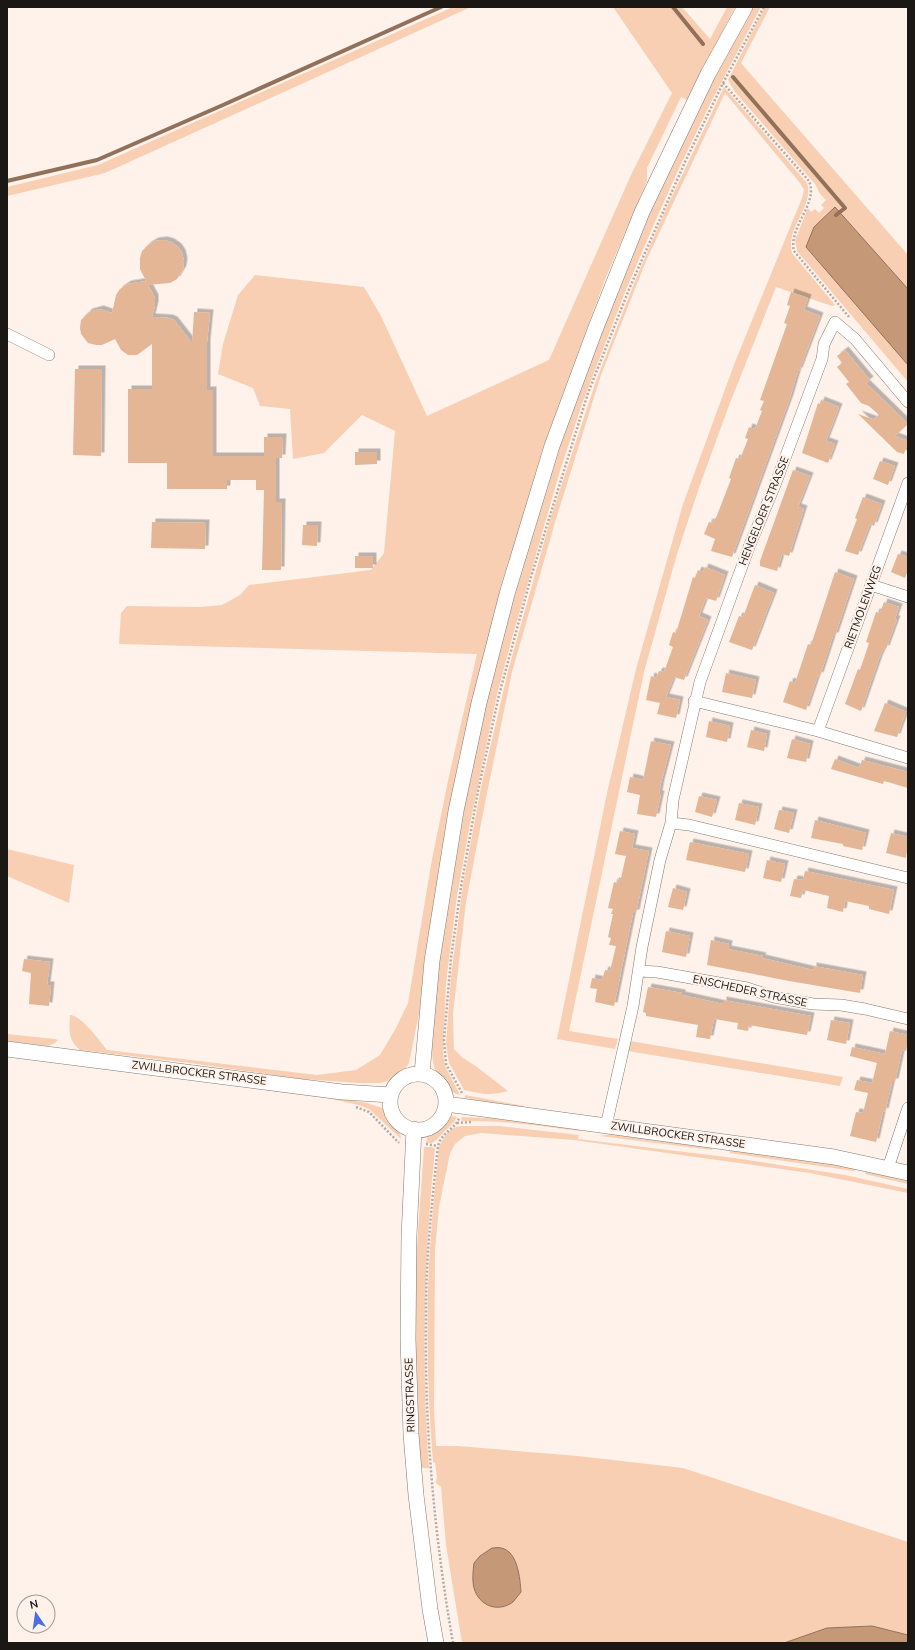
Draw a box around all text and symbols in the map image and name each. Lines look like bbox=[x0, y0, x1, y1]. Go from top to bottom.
street label: HENGELOER STRASSE bbox=[735, 454, 793, 568]
street label: RIETMOLENWEG bbox=[841, 563, 885, 651]
street label: ENSCHEDER STRASSE bbox=[691, 972, 809, 1010]
street label: ZWILLBROCKER STRASSE bbox=[131, 1057, 267, 1089]
street label: ZWILLBROCKER STRASSE bbox=[610, 1118, 746, 1152]
street label: RINGSTRASSE bbox=[401, 1357, 419, 1433]
north arrow bbox=[16, 1594, 56, 1634]
text: N bbox=[28, 1597, 40, 1613]

